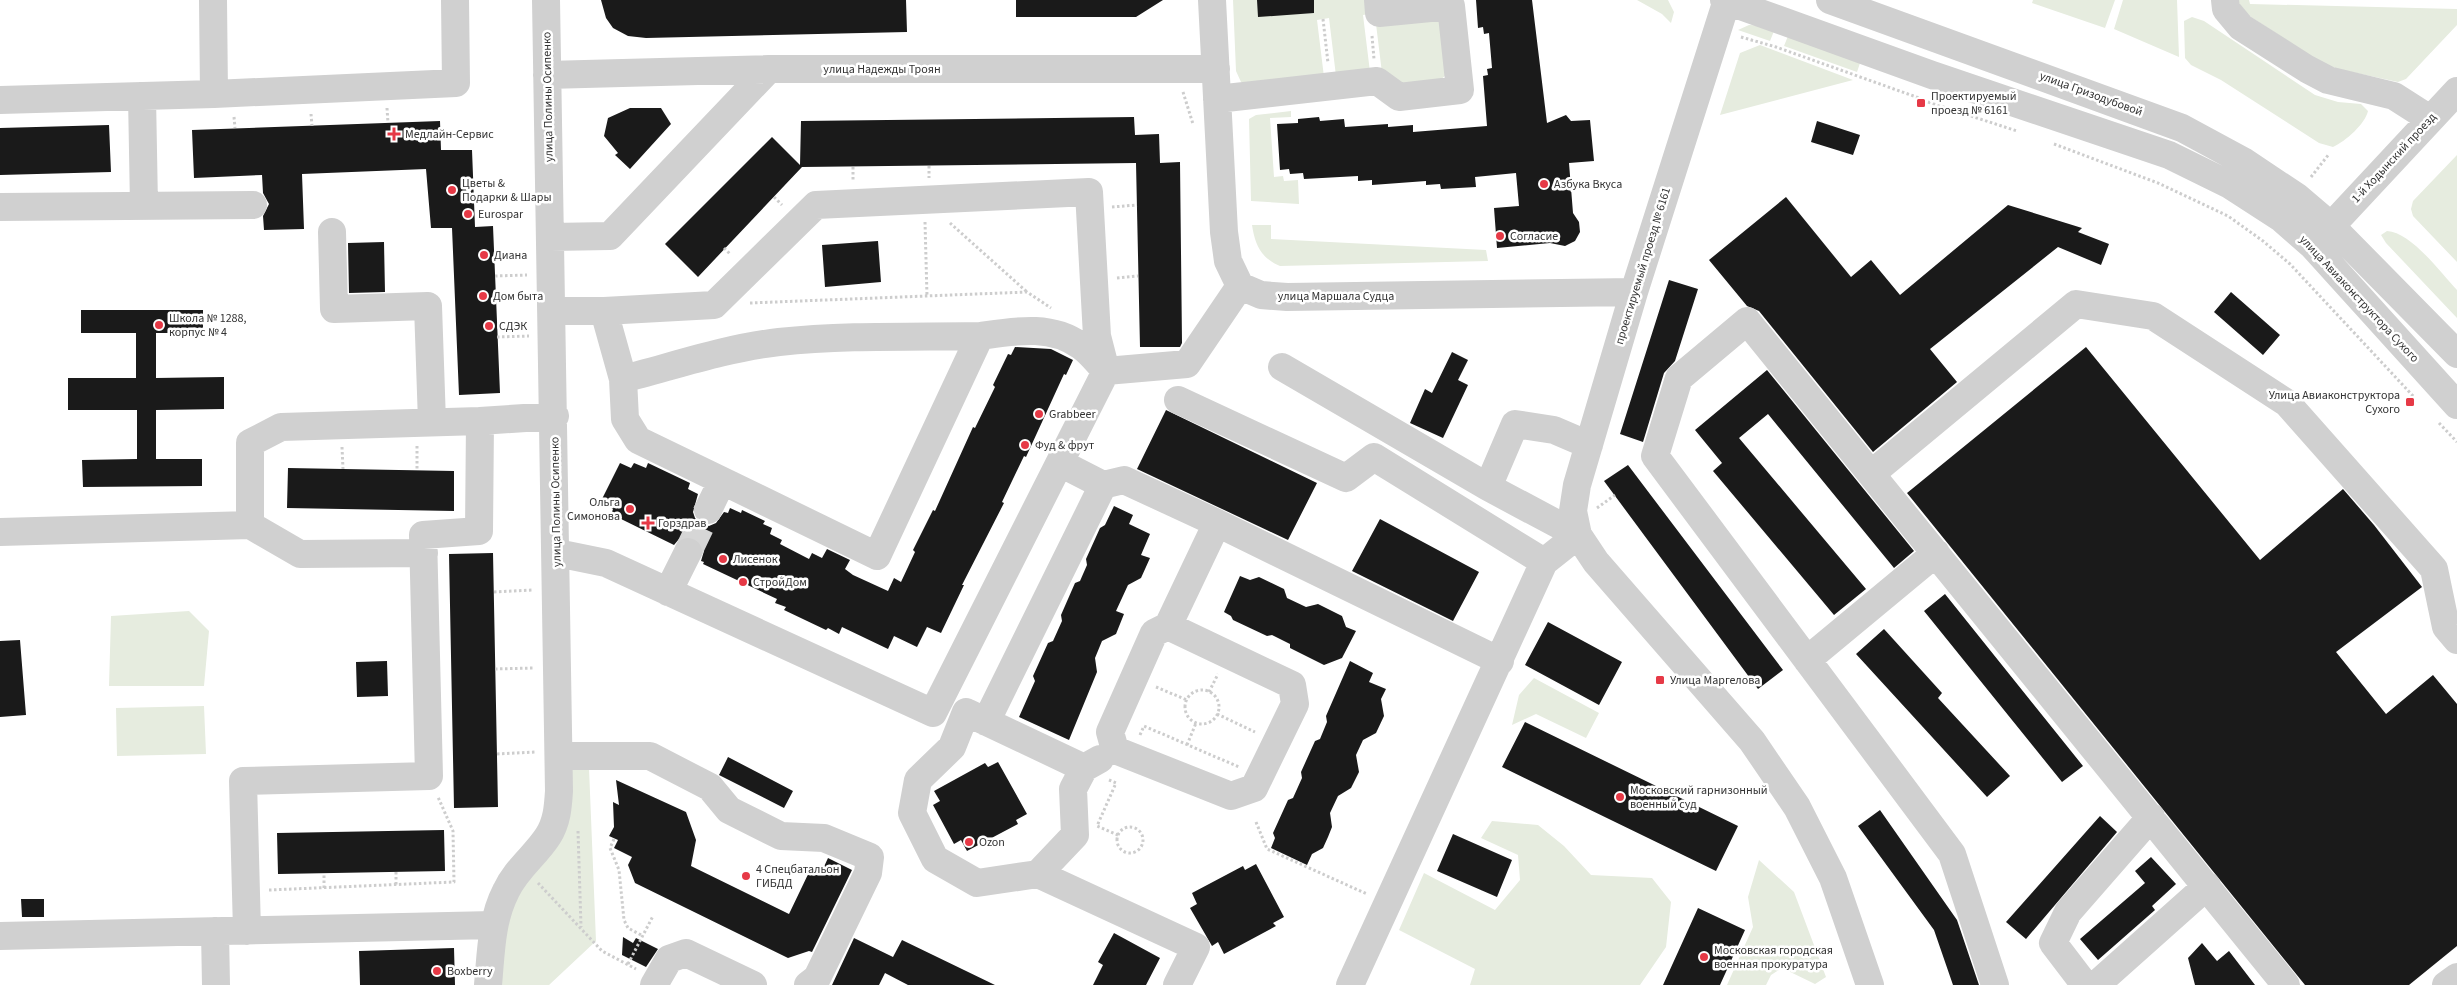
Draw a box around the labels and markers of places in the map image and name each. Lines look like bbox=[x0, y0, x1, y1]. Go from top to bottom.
place label: Проектируемый проезд № 6161 bbox=[1931, 88, 2016, 119]
marker: Проектируемый проезд № 6161 bbox=[1915, 97, 1927, 109]
place label: Медлайн-Сервис bbox=[405, 126, 494, 143]
marker: Медлайн-Сервис bbox=[387, 127, 401, 141]
place label: Цветы & Подарки & Шары bbox=[462, 175, 552, 206]
place label: Азбука Вкуса bbox=[1554, 176, 1622, 193]
marker: Азбука Вкуса bbox=[1538, 178, 1550, 190]
marker: Цветы & Подарки & Шары bbox=[446, 184, 458, 196]
place label: Eurospar bbox=[478, 206, 524, 223]
marker: Eurospar bbox=[462, 208, 474, 220]
place label: Согласие bbox=[1510, 228, 1558, 245]
marker: Согласие bbox=[1494, 230, 1506, 242]
place label: Диана bbox=[494, 247, 527, 264]
marker: Диана bbox=[478, 249, 490, 261]
place label: Дом быта bbox=[493, 288, 543, 305]
marker: Дом быта bbox=[477, 290, 489, 302]
place label: Школа № 1288, корпус № 4 bbox=[169, 310, 247, 341]
place label: СДЭК bbox=[499, 318, 527, 335]
marker: Школа № 1288, корпус № 4 bbox=[153, 319, 165, 331]
marker: СДЭК bbox=[483, 320, 495, 332]
place label: Улица Авиаконструктора Сухого bbox=[2269, 387, 2400, 418]
marker: Улица Авиаконструктора Сухого bbox=[2404, 396, 2416, 408]
place label: Grabbeer bbox=[1049, 406, 1097, 423]
marker: Grabbeer bbox=[1033, 408, 1045, 420]
place label: Фуд & фрут bbox=[1035, 437, 1095, 454]
marker: Фуд & фрут bbox=[1019, 439, 1031, 451]
place label: Ольга Симонова bbox=[567, 494, 620, 525]
marker: Ольга Симонова bbox=[624, 503, 636, 515]
place label: Горздрав bbox=[658, 515, 706, 532]
marker: Горздрав bbox=[642, 517, 654, 529]
place label: Лисенок bbox=[733, 551, 778, 568]
marker: Лисенок bbox=[717, 553, 729, 565]
place label: СтройДом bbox=[753, 574, 807, 591]
marker: СтройДом bbox=[737, 576, 749, 588]
place label: Улица Маргелова bbox=[1670, 672, 1760, 689]
marker: Улица Маргелова bbox=[1654, 674, 1666, 686]
place label: Московский гарнизонный военный суд bbox=[1630, 782, 1768, 813]
marker: Московский гарнизонный военный суд bbox=[1614, 791, 1626, 803]
place label: Ozon bbox=[979, 834, 1005, 851]
marker: Ozon bbox=[963, 836, 975, 848]
place label: 4 Спецбатальон ГИБДД bbox=[756, 861, 840, 892]
marker: 4 Спецбатальон ГИБДД bbox=[740, 870, 752, 882]
place label: Московская городская военная прокуратура bbox=[1714, 942, 1833, 973]
marker: Московская городская военная прокуратура bbox=[1698, 951, 1710, 963]
place label: Boxberry bbox=[447, 963, 493, 980]
marker: Boxberry bbox=[431, 965, 443, 977]

